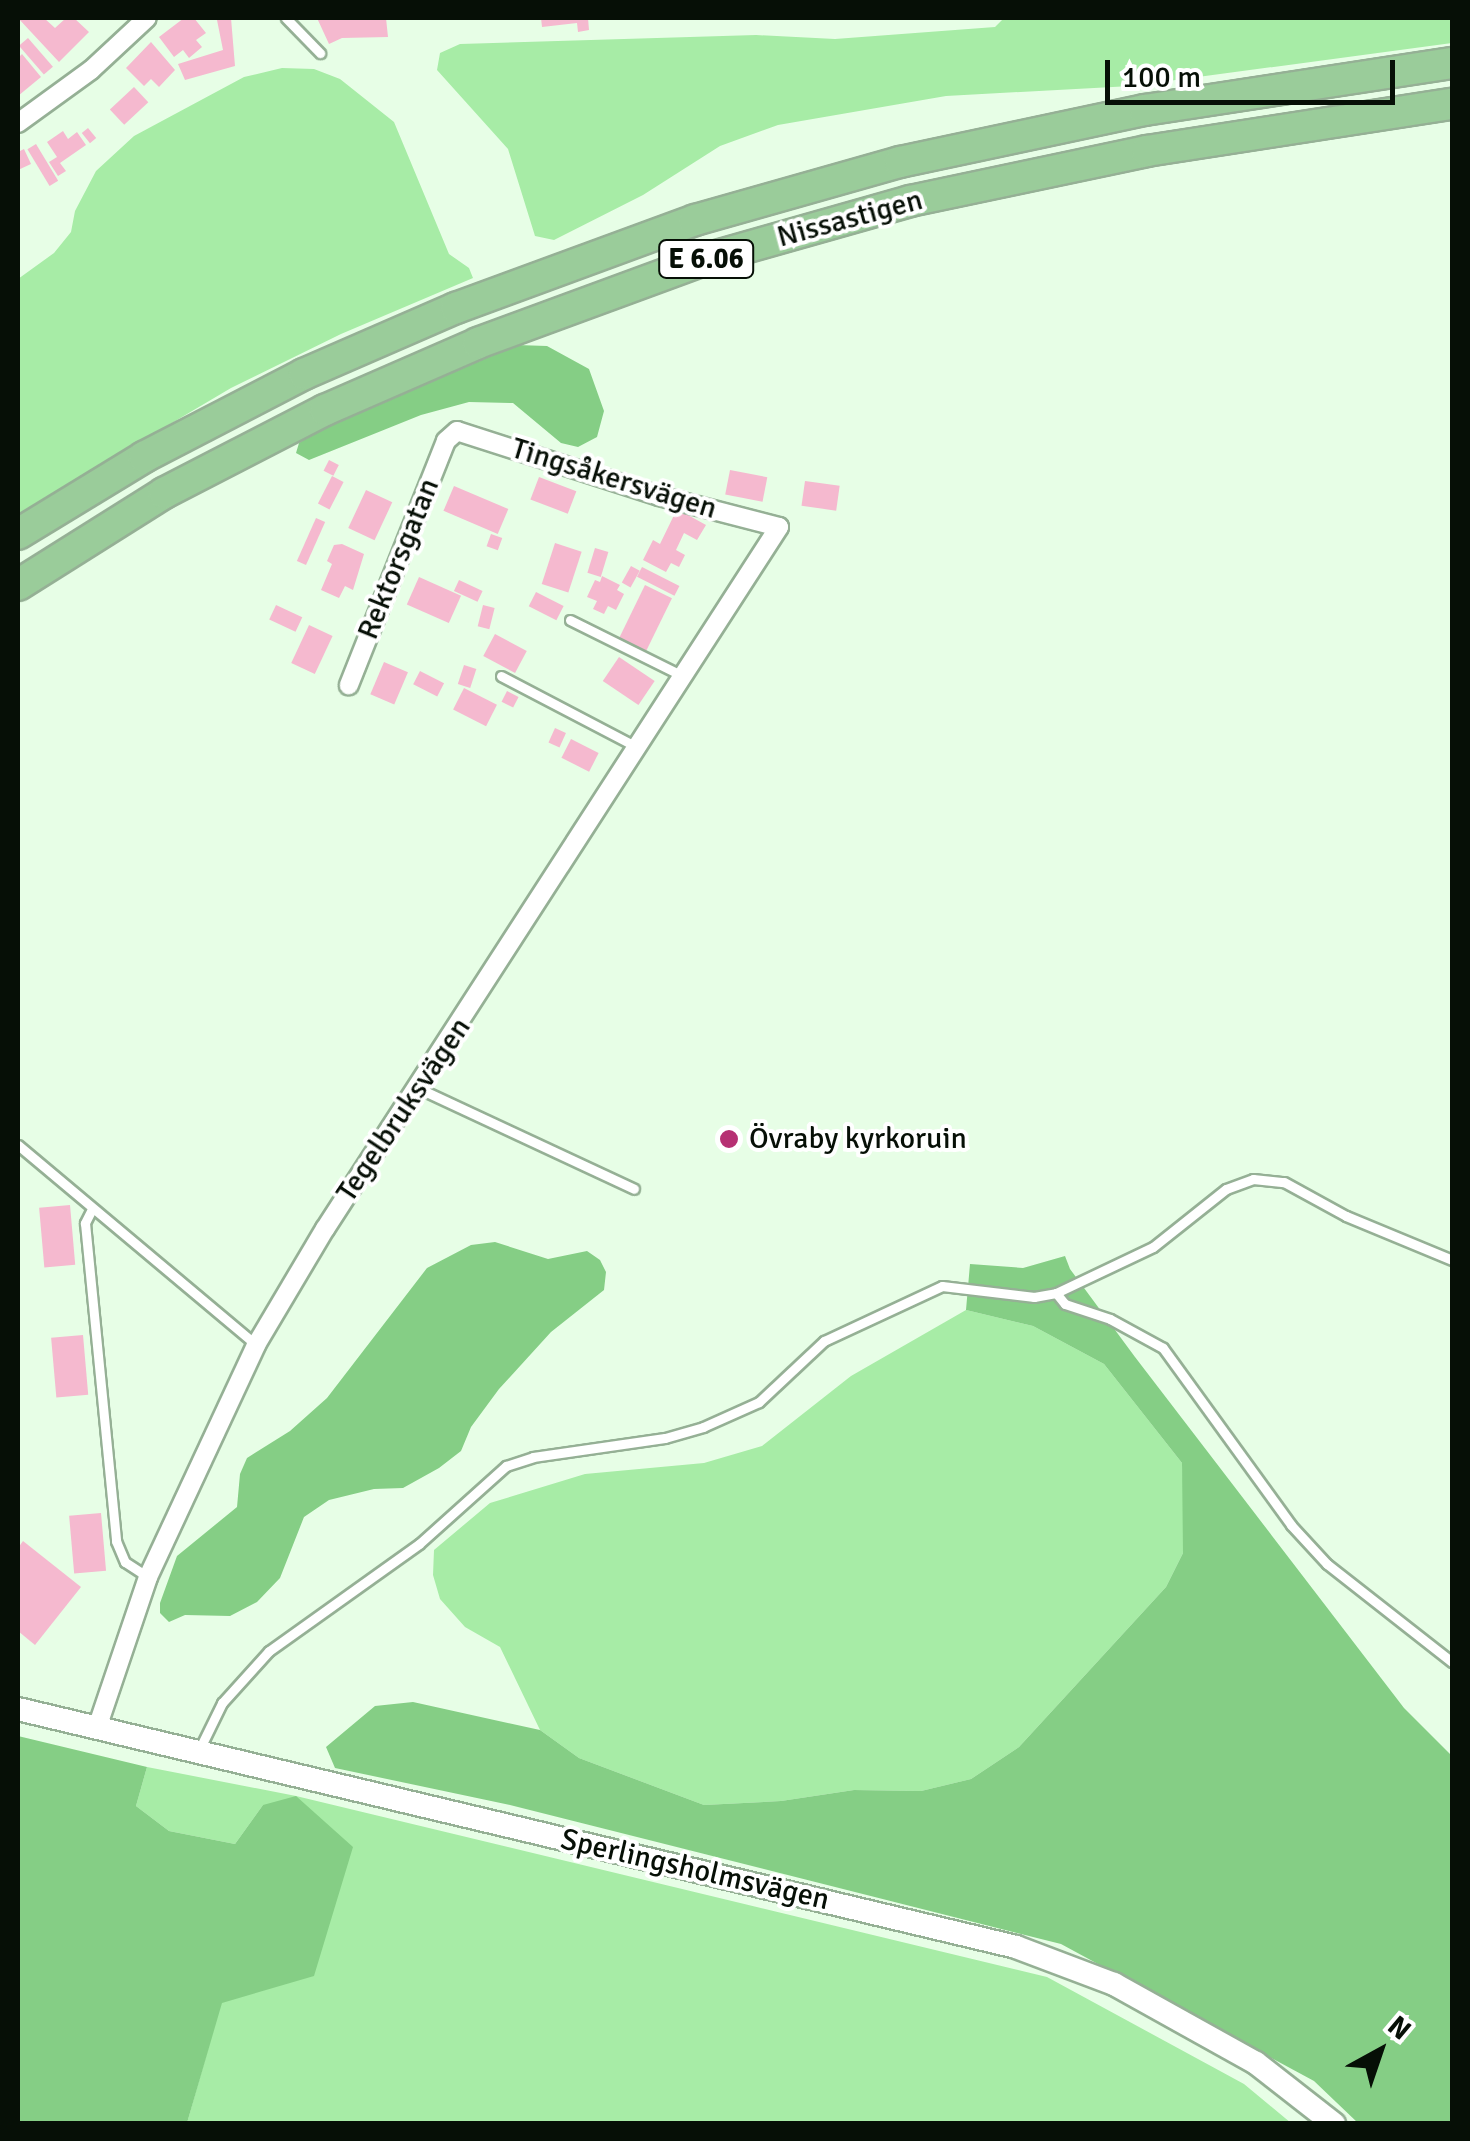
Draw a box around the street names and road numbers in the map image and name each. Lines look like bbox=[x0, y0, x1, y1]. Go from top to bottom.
street label: Nissastigen bbox=[773, 182, 927, 256]
road number: E 6.06 bbox=[656, 236, 756, 282]
street label: Tingsåkersvägen bbox=[507, 431, 721, 527]
street label: Rektorsgatan bbox=[350, 473, 448, 645]
street label: Tegelbruksvägen bbox=[329, 1011, 479, 1209]
street label: Sperlingsholmsvägen bbox=[557, 1822, 833, 1918]

